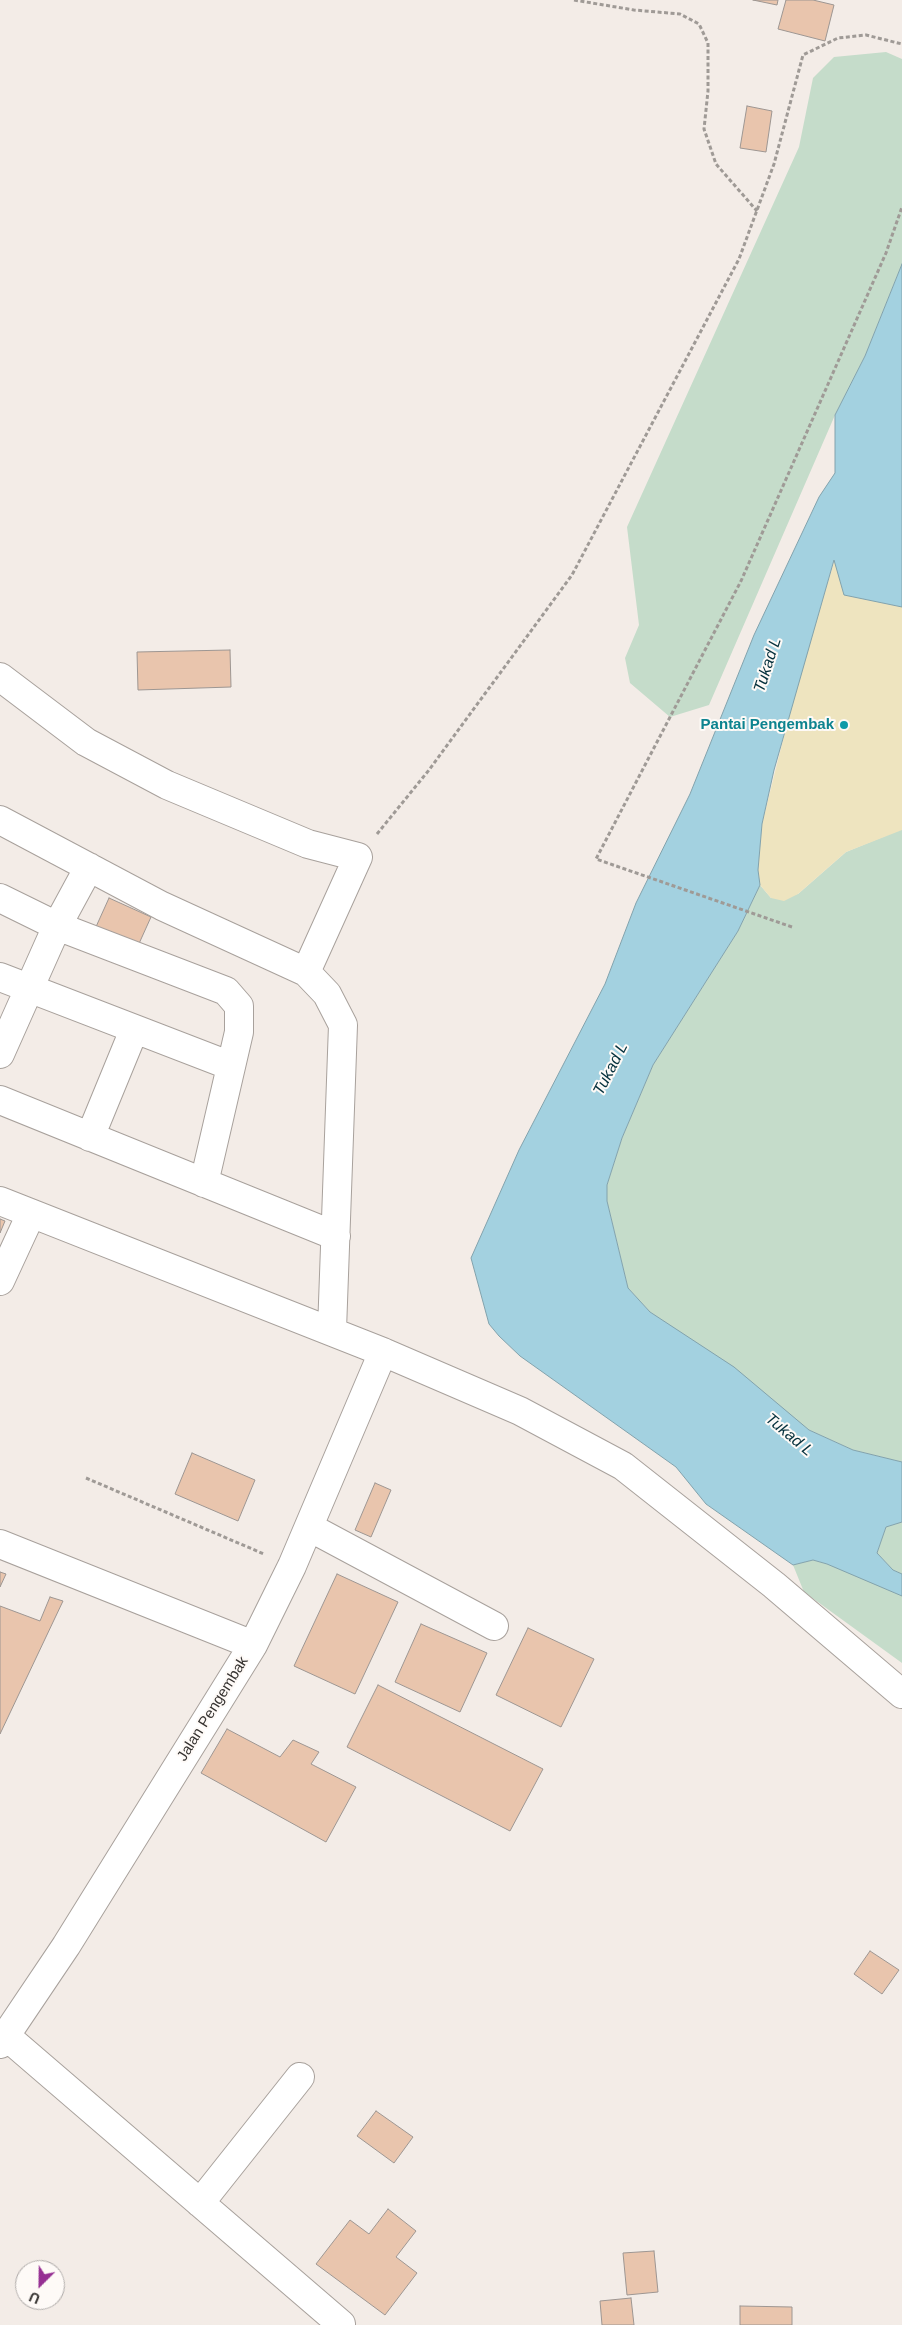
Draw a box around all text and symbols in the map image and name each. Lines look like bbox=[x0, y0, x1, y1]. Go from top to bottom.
water label: Tukad L bbox=[750, 635, 786, 695]
place label: Pantai Pengembak bbox=[701, 716, 834, 734]
marker: Pantai Pengembak bbox=[838, 719, 850, 731]
water label: Tukad L bbox=[590, 1039, 632, 1099]
water label: Tukad L bbox=[761, 1409, 817, 1461]
street label: Jalan Pengembak bbox=[174, 1653, 252, 1765]
north arrow bbox=[15, 2260, 65, 2310]
text: U bbox=[27, 2289, 42, 2307]

